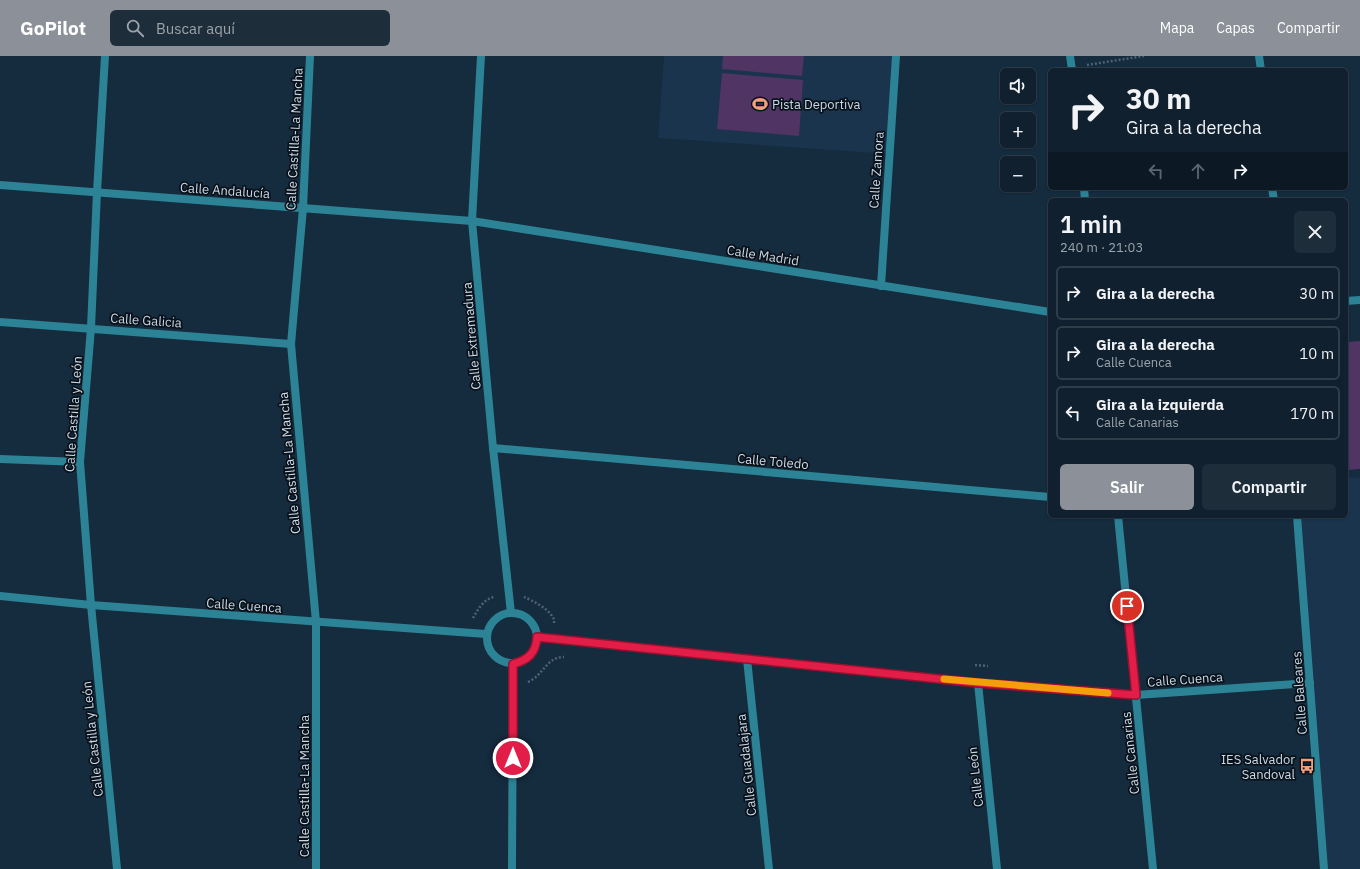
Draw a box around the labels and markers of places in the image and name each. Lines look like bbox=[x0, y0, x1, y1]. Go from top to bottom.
sports icon: Pista Deportiva bbox=[751, 95, 769, 113]
place label: Pista Deportiva bbox=[772, 96, 861, 113]
pin bbox=[1110, 589, 1144, 623]
place label: IES Salvador Sandoval bbox=[1221, 751, 1295, 783]
bus stop icon: IES Salvador Sandoval bbox=[1298, 757, 1316, 775]

